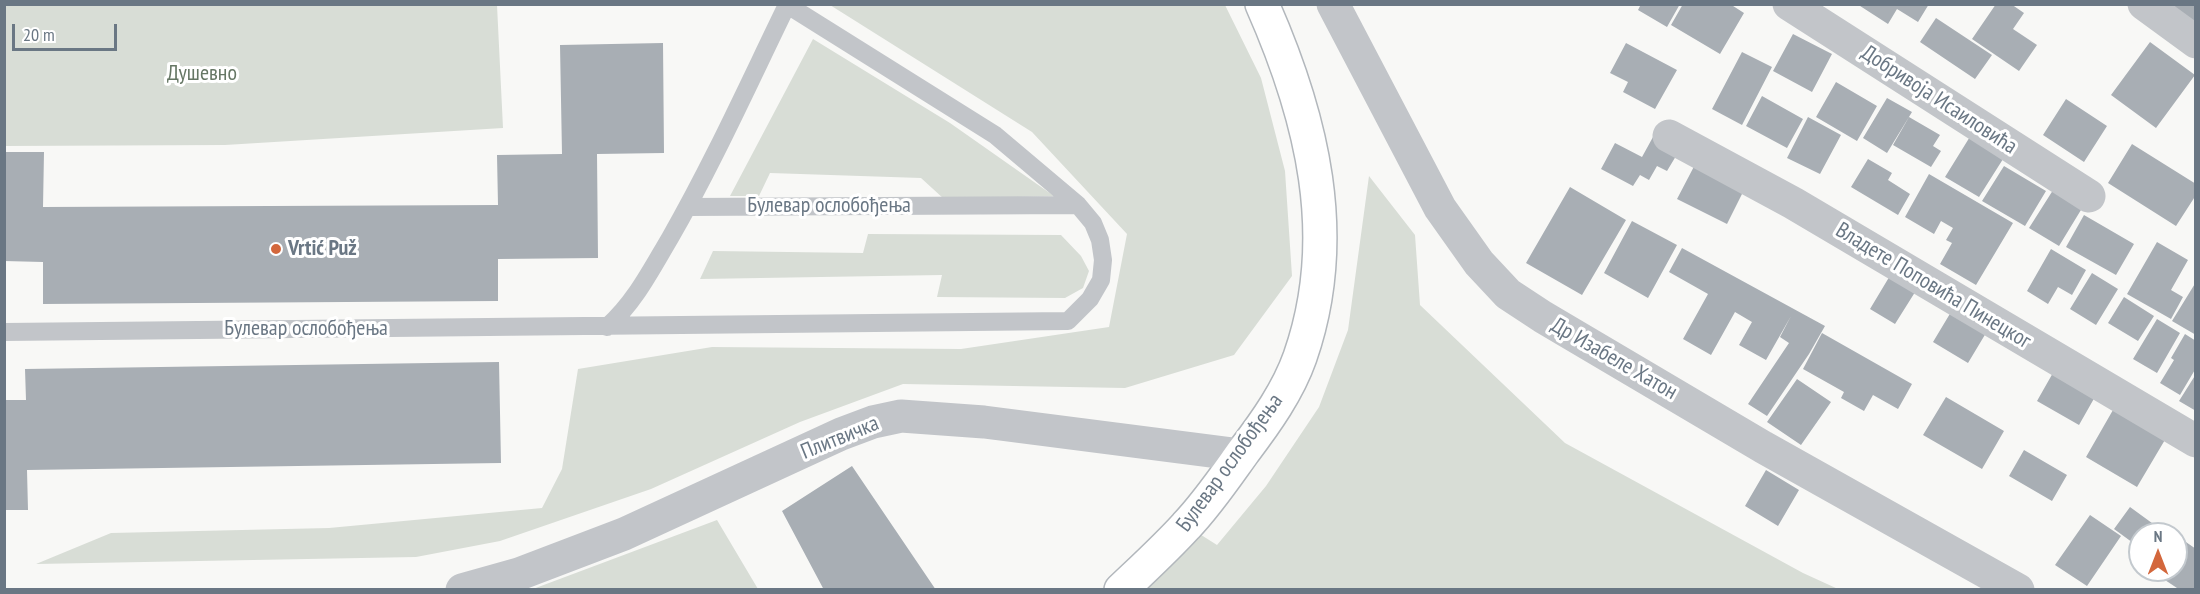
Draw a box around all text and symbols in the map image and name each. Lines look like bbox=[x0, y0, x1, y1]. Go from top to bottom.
scale bar bbox=[15, 12, 120, 50]
text: 20 m bbox=[23, 23, 55, 46]
street label: Добривоја Исаиловића bbox=[1856, 40, 2022, 160]
park label: Душевно bbox=[167, 61, 237, 87]
street label: Булевар ослобођења bbox=[747, 193, 911, 219]
street label: Владете Поповића Пинецког bbox=[1831, 217, 2035, 355]
place label: Vrtić Puž bbox=[288, 236, 357, 262]
marker: Vrtić Puž bbox=[269, 242, 283, 256]
street label: Др Изабеле Хатон bbox=[1546, 312, 1682, 406]
street label: Булевар ослобођења bbox=[224, 316, 388, 342]
street label: Булевар ослобођења bbox=[1171, 389, 1289, 537]
street label: Плитвичка bbox=[797, 410, 883, 466]
north arrow bbox=[2128, 522, 2188, 582]
text: N bbox=[2154, 526, 2162, 546]

